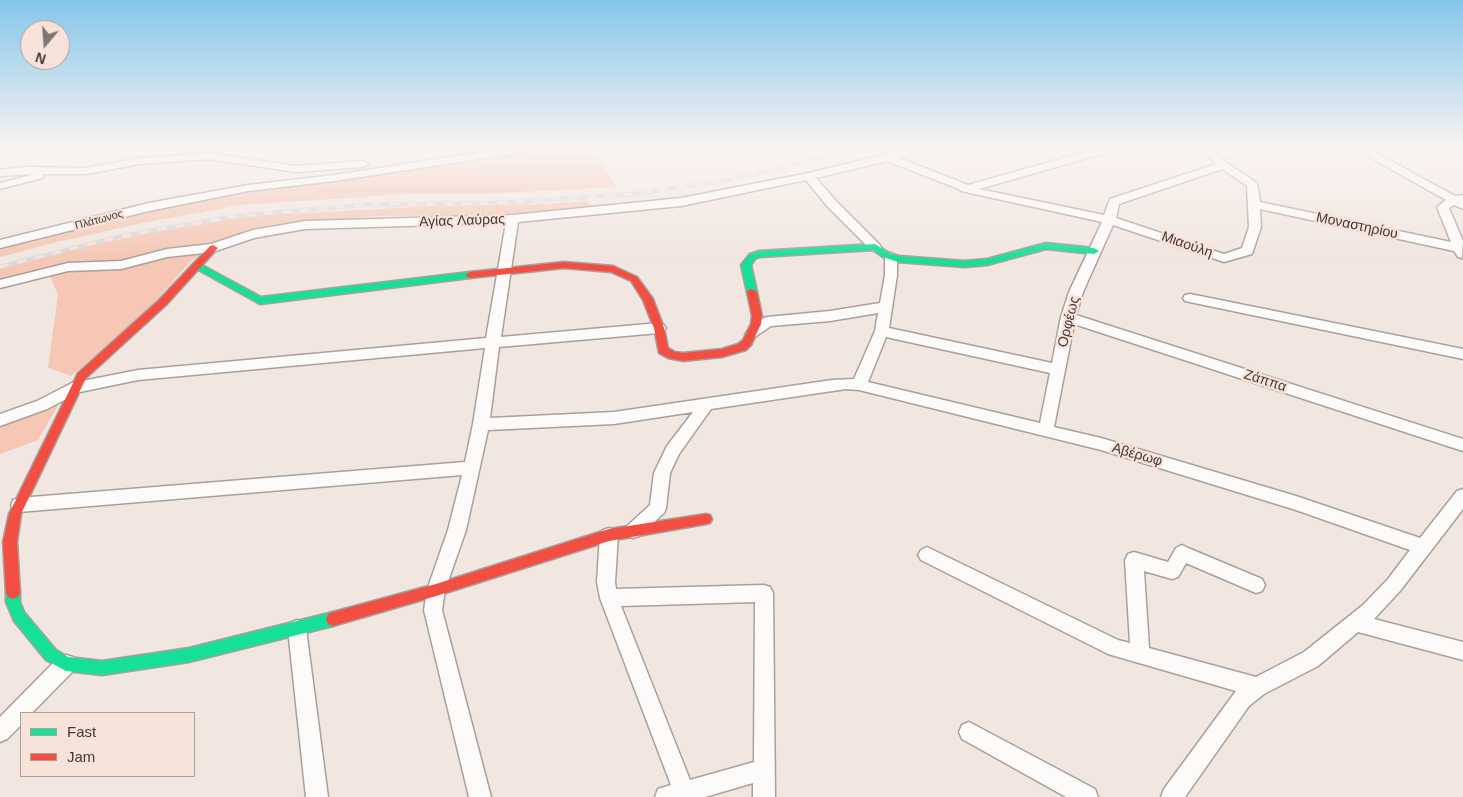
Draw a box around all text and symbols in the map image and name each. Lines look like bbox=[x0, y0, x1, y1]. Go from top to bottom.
north arrow bbox=[20, 20, 70, 70]
text: N bbox=[33, 49, 48, 67]
street label: Πλάτωνος bbox=[73, 207, 125, 233]
street label: Μοναστηρίου bbox=[1315, 209, 1399, 243]
street label: Αγίας Λαύρας bbox=[419, 211, 505, 231]
street label: Μιαούλη bbox=[1159, 228, 1215, 262]
street label: Ορφέως bbox=[1055, 295, 1083, 349]
street label: Ζάππα bbox=[1242, 366, 1288, 396]
street label: Αβέρωφ bbox=[1110, 440, 1164, 470]
legend bbox=[20, 712, 195, 777]
text: Fast bbox=[67, 723, 96, 740]
text: Jam bbox=[67, 748, 95, 765]

